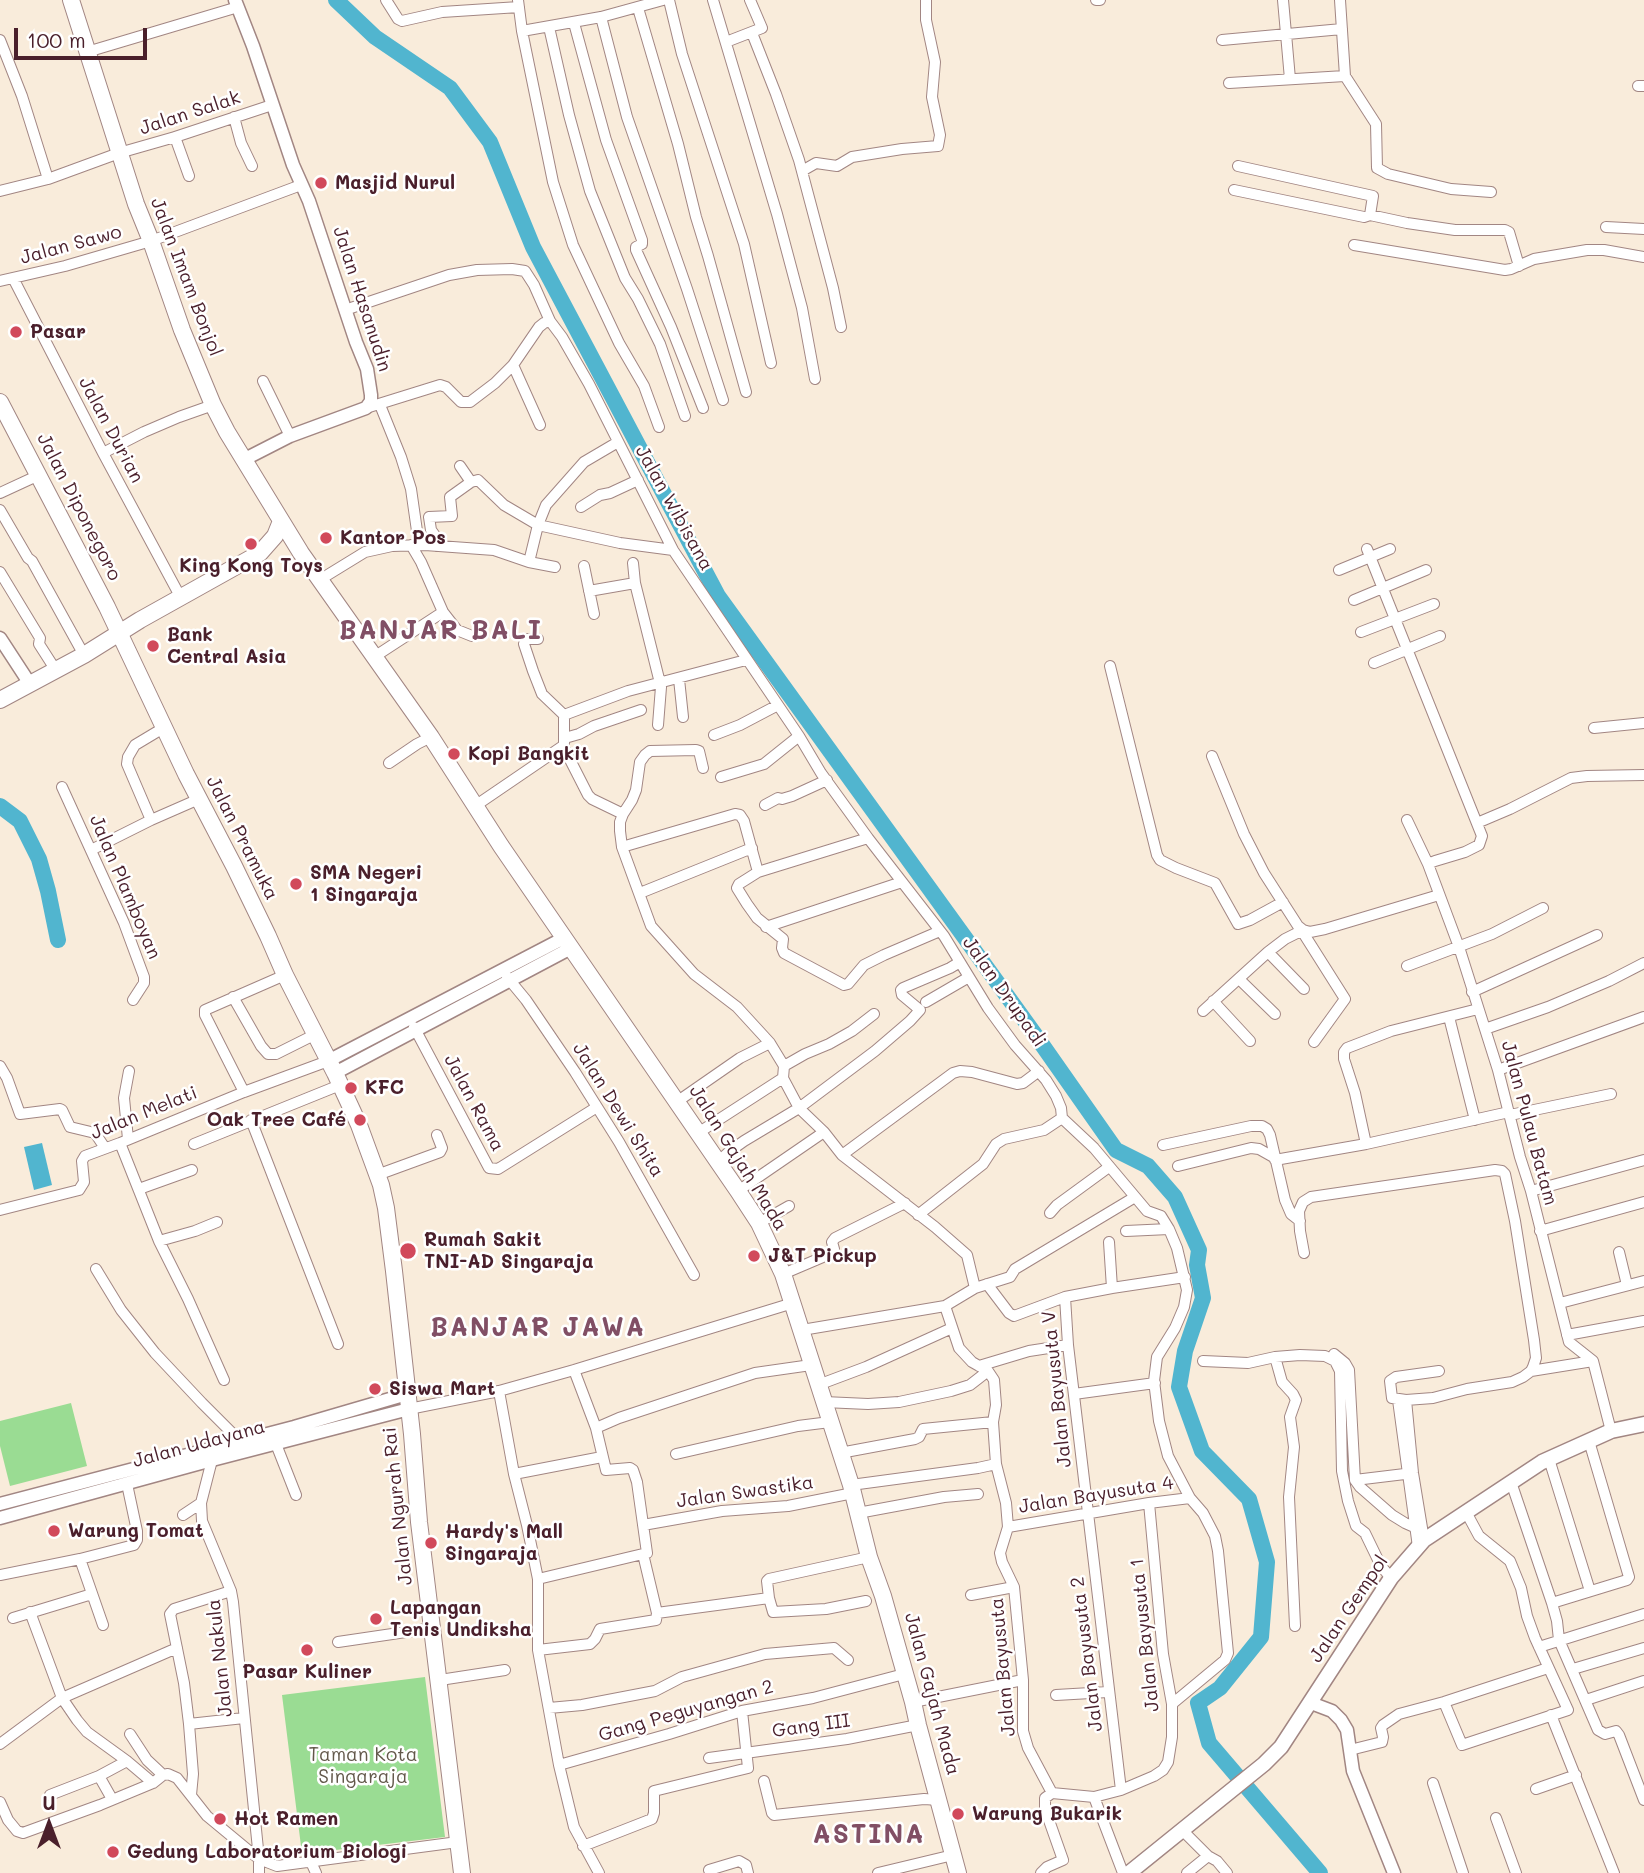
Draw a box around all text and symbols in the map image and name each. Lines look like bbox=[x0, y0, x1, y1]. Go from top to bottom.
scale bar bbox=[18, 14, 150, 58]
text: 100 m bbox=[27, 26, 86, 53]
street label: Jalan Salak bbox=[137, 86, 243, 140]
place label: Masjid Nurul bbox=[335, 172, 455, 194]
marker: Masjid Nurul bbox=[313, 175, 329, 191]
street label: Jalan Imam Bonjol bbox=[145, 194, 227, 360]
street label: Jalan Sawo bbox=[18, 221, 124, 269]
street label: Jalan Hasanudin bbox=[328, 224, 396, 374]
place label: Pasar bbox=[30, 321, 86, 343]
marker: Pasar bbox=[8, 324, 24, 340]
street label: Jalan Durian bbox=[74, 373, 148, 487]
street label: Jalan Diponegoro bbox=[32, 429, 126, 585]
street label: Jalan Wibisana bbox=[630, 442, 718, 574]
place label: Kantor Pos bbox=[340, 527, 446, 549]
marker: Kantor Pos bbox=[318, 530, 334, 546]
marker: King Kong Toys bbox=[243, 536, 259, 552]
place label: King Kong Toys bbox=[179, 555, 323, 577]
district label: BANJAR BALI bbox=[340, 615, 542, 647]
place label: Bank Central Asia bbox=[167, 624, 286, 668]
marker: Bank Central Asia bbox=[145, 638, 161, 654]
place label: Kopi Bangkit bbox=[468, 743, 589, 765]
marker: Kopi Bangkit bbox=[446, 746, 462, 762]
street label: Jalan Pramuka bbox=[201, 772, 283, 904]
street label: Jalan Plamboyan bbox=[84, 811, 166, 963]
place label: SMA Negeri 1 Singaraja bbox=[310, 862, 422, 906]
marker: SMA Negeri 1 Singaraja bbox=[288, 876, 304, 892]
street label: Jalan Drupadi bbox=[957, 932, 1051, 1052]
street label: Jalan Pulau Batam bbox=[1496, 1038, 1562, 1208]
street label: Jalan Dewi Shita bbox=[567, 1039, 669, 1181]
street label: Jalan Rama bbox=[439, 1051, 509, 1155]
place label: KFC bbox=[365, 1077, 404, 1099]
marker: KFC bbox=[343, 1080, 359, 1096]
street label: Jalan Melati bbox=[87, 1081, 201, 1145]
street label: Jalan Gajah Mada bbox=[684, 1081, 792, 1235]
place label: Oak Tree Café bbox=[207, 1109, 346, 1131]
marker: Oak Tree Café bbox=[352, 1112, 368, 1128]
place label: Rumah Sakit TNI-AD Singaraja bbox=[424, 1229, 594, 1273]
marker: Rumah Sakit TNI-AD Singaraja bbox=[398, 1241, 418, 1261]
place label: J&T Pickup bbox=[768, 1245, 877, 1267]
marker: J&T Pickup bbox=[746, 1248, 762, 1264]
street label: Jalan Bayusuta V bbox=[1037, 1309, 1077, 1469]
district label: BANJAR JAWA bbox=[432, 1312, 644, 1344]
place label: Siswa Mart bbox=[389, 1378, 495, 1400]
marker: Siswa Mart bbox=[367, 1381, 383, 1397]
street label: Jalan Udayana bbox=[130, 1415, 268, 1473]
street label: Jalan Ngurah Rai bbox=[378, 1426, 418, 1586]
street label: Jalan Swastika bbox=[675, 1471, 815, 1513]
street label: Jalan Bayusuta 4 bbox=[1017, 1472, 1175, 1518]
place label: Warung Tomat bbox=[68, 1520, 204, 1542]
place label: Hardy's Mall Singaraja bbox=[445, 1521, 563, 1565]
marker: Warung Tomat bbox=[46, 1523, 62, 1539]
marker: Hardy's Mall Singaraja bbox=[423, 1535, 439, 1551]
street label: Jalan Gempol bbox=[1305, 1551, 1393, 1667]
street label: Jalan Bayusuta 1 bbox=[1126, 1557, 1164, 1713]
street label: Jalan Bayusuta 2 bbox=[1066, 1575, 1108, 1733]
place label: Lapangan Tenis Undiksha bbox=[390, 1597, 532, 1641]
street label: Jalan Bayusuta bbox=[986, 1597, 1020, 1737]
street label: Jalan Nakula bbox=[202, 1598, 238, 1718]
street label: Jalan Gajah Mada bbox=[899, 1610, 965, 1778]
marker: Lapangan Tenis Undiksha bbox=[368, 1611, 384, 1627]
marker: Pasar Kuliner bbox=[299, 1642, 315, 1658]
place label: Pasar Kuliner bbox=[242, 1661, 372, 1683]
street label: Gang Peguyangan 2 bbox=[596, 1675, 776, 1747]
street label: Gang III bbox=[771, 1709, 851, 1743]
park label: Taman Kota Singaraja bbox=[308, 1744, 418, 1788]
north arrow bbox=[14, 1789, 84, 1859]
text: U bbox=[42, 1790, 56, 1815]
place label: Warung Bukarik bbox=[972, 1803, 1122, 1825]
marker: Warung Bukarik bbox=[950, 1806, 966, 1822]
place label: Hot Ramen bbox=[234, 1808, 338, 1830]
marker: Hot Ramen bbox=[212, 1811, 228, 1827]
district label: ASTINA bbox=[813, 1819, 925, 1851]
place label: Gedung Laboratorium Biologi bbox=[127, 1841, 407, 1863]
marker: Gedung Laboratorium Biologi bbox=[105, 1844, 121, 1860]

